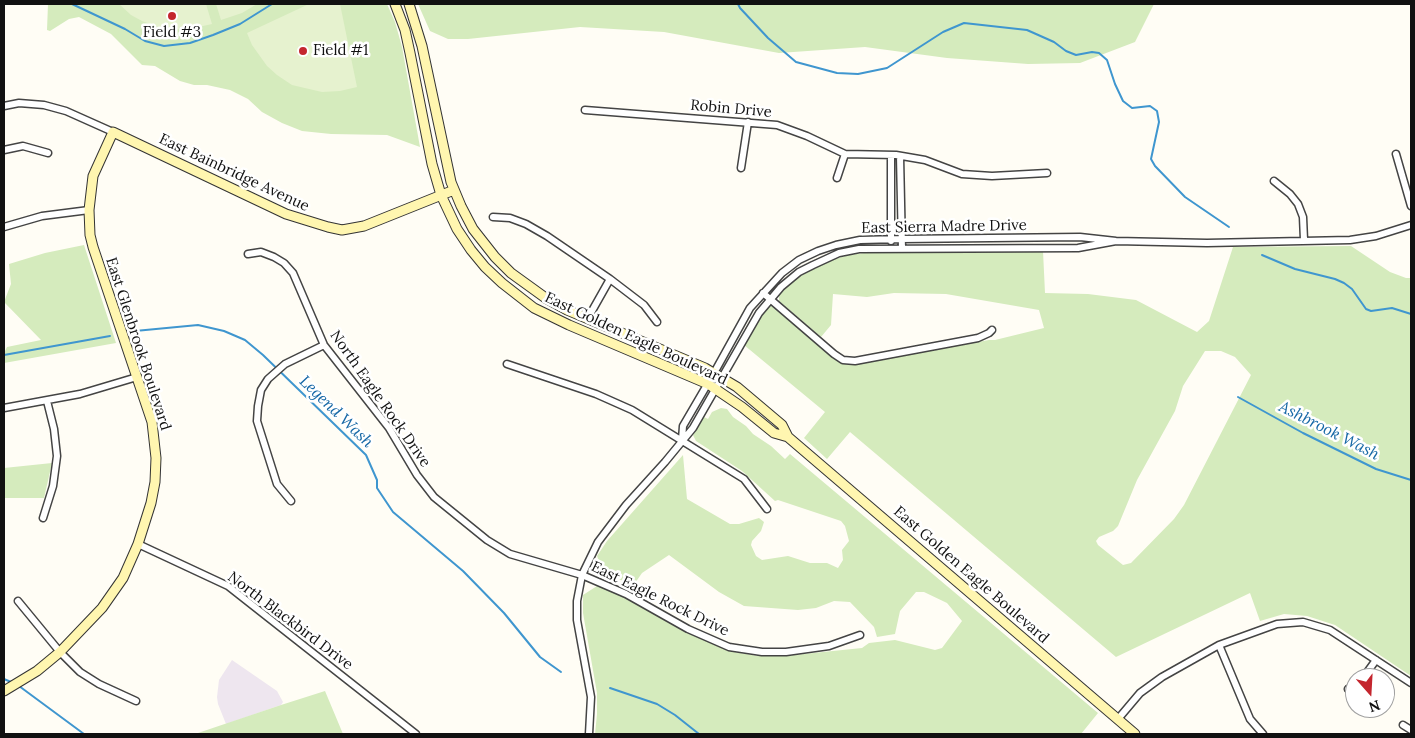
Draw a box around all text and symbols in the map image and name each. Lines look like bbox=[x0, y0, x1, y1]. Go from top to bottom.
marker: Field #3 bbox=[166, 10, 178, 22]
place label: Field #3 bbox=[143, 24, 201, 42]
place label: Field #1 bbox=[313, 42, 368, 60]
marker: Field #1 bbox=[297, 45, 309, 57]
street label: Robin Drive bbox=[690, 96, 772, 122]
street label: East Bainbridge Avenue bbox=[156, 130, 312, 216]
street label: East Sierra Madre Drive bbox=[861, 217, 1027, 237]
street label: East Glenbrook Boulevard bbox=[101, 255, 175, 433]
street label: East Golden Eagle Boulevard bbox=[542, 289, 730, 389]
street label: North Eagle Rock Drive bbox=[326, 327, 434, 471]
water label: Legend Wash bbox=[295, 372, 377, 452]
water label: Ashbrook Wash bbox=[1276, 397, 1382, 465]
street label: East Golden Eagle Boulevard bbox=[890, 503, 1052, 647]
street label: East Eagle Rock Drive bbox=[588, 558, 732, 640]
street label: North Blackbird Drive bbox=[224, 568, 356, 674]
north arrow bbox=[1345, 668, 1395, 718]
text: N bbox=[1367, 696, 1383, 717]

